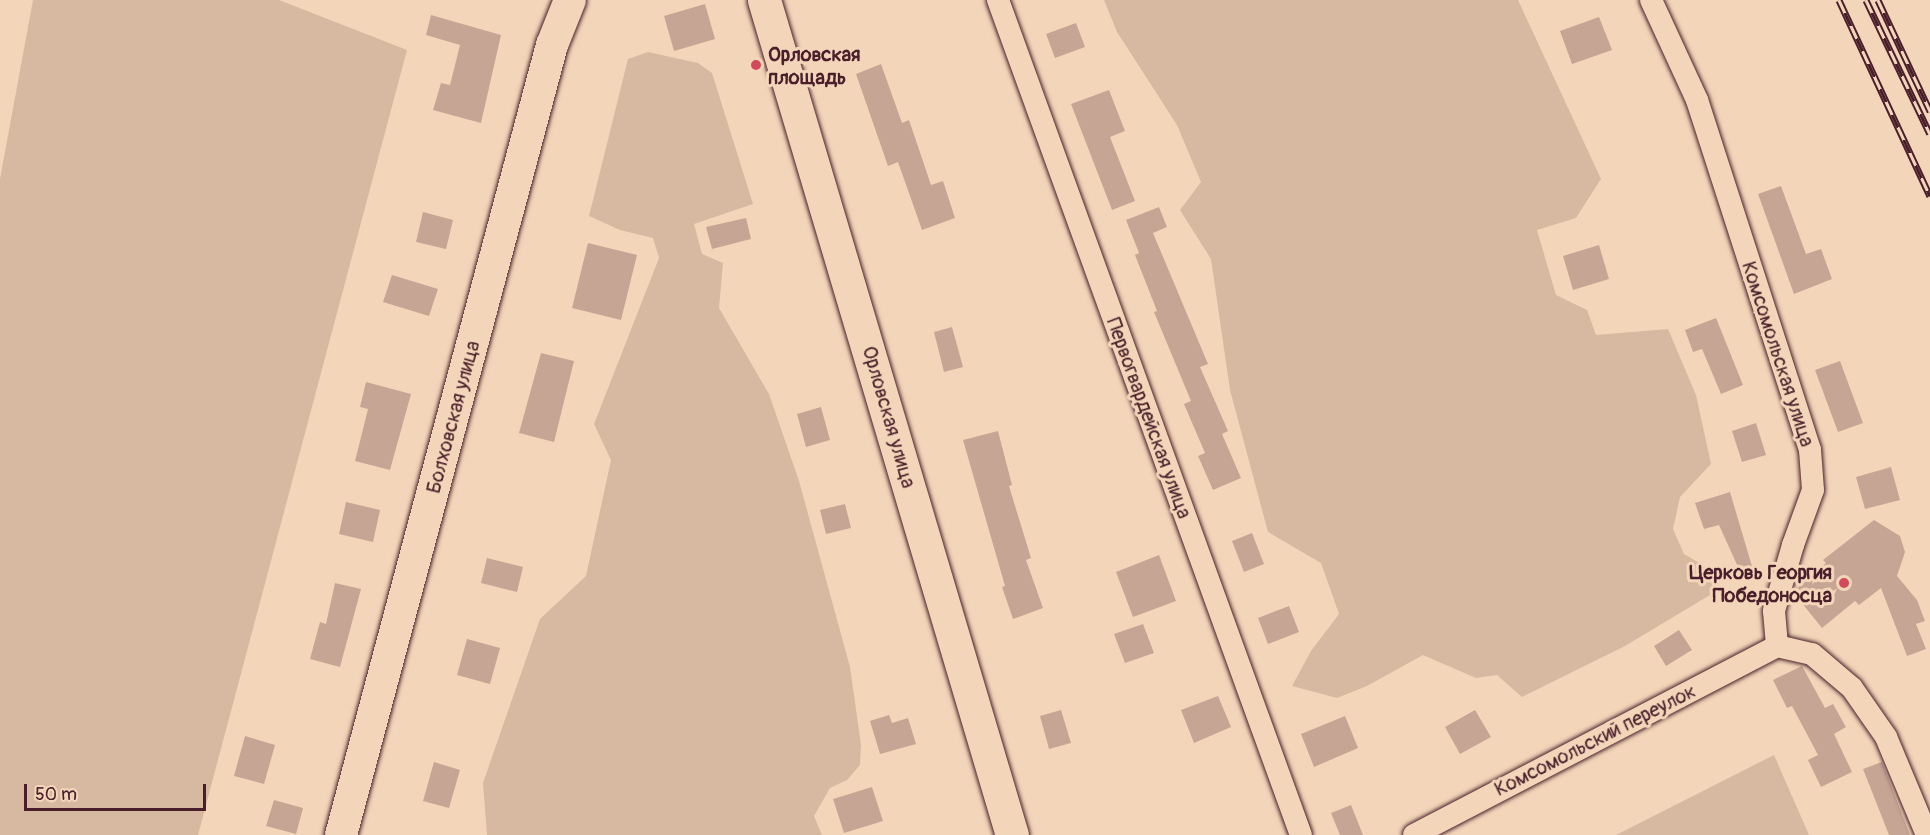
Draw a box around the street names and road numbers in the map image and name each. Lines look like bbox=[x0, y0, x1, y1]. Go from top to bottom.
street label: Комсомольская улица bbox=[1737, 258, 1819, 450]
street label: Первогвардейская улица bbox=[1101, 314, 1197, 522]
street label: Болховская улица bbox=[421, 338, 485, 496]
street label: Орловская улица bbox=[857, 343, 921, 491]
street label: Комсомольский переулок bbox=[1490, 679, 1700, 801]

